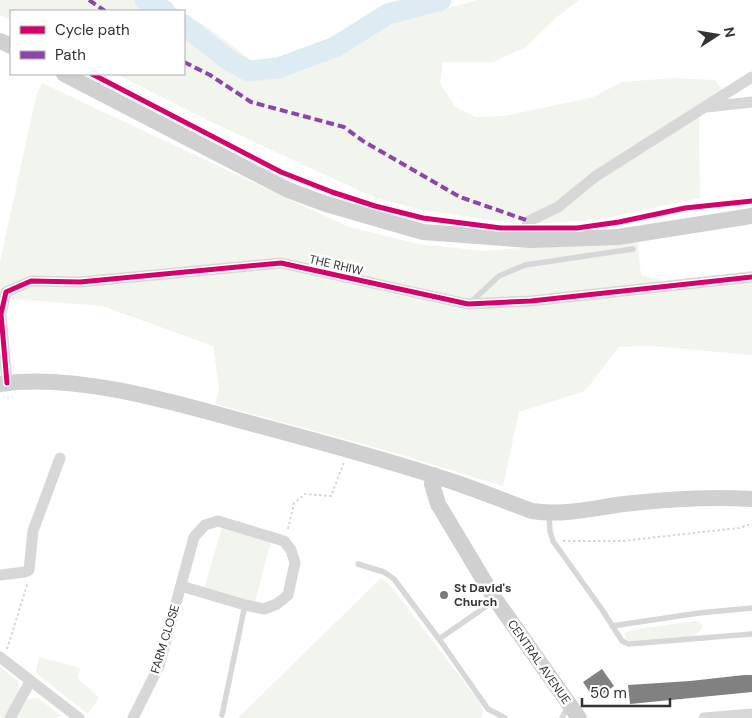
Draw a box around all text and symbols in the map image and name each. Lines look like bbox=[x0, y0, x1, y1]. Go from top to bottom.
legend bbox=[10, 10, 185, 75]
north arrow bbox=[692, 10, 742, 60]
text: Cycle path bbox=[55, 20, 130, 40]
text: N bbox=[720, 25, 740, 39]
text: Path bbox=[55, 45, 86, 65]
street label: THE RHIW bbox=[308, 251, 365, 279]
place label: St David's Church bbox=[454, 580, 511, 610]
marker: St David's Church bbox=[438, 589, 450, 601]
street label: FARM CLOSE bbox=[147, 602, 183, 675]
street label: CENTRAL AVENUE bbox=[504, 617, 574, 708]
scale bar bbox=[582, 676, 670, 708]
text: 50 m bbox=[590, 683, 627, 703]

